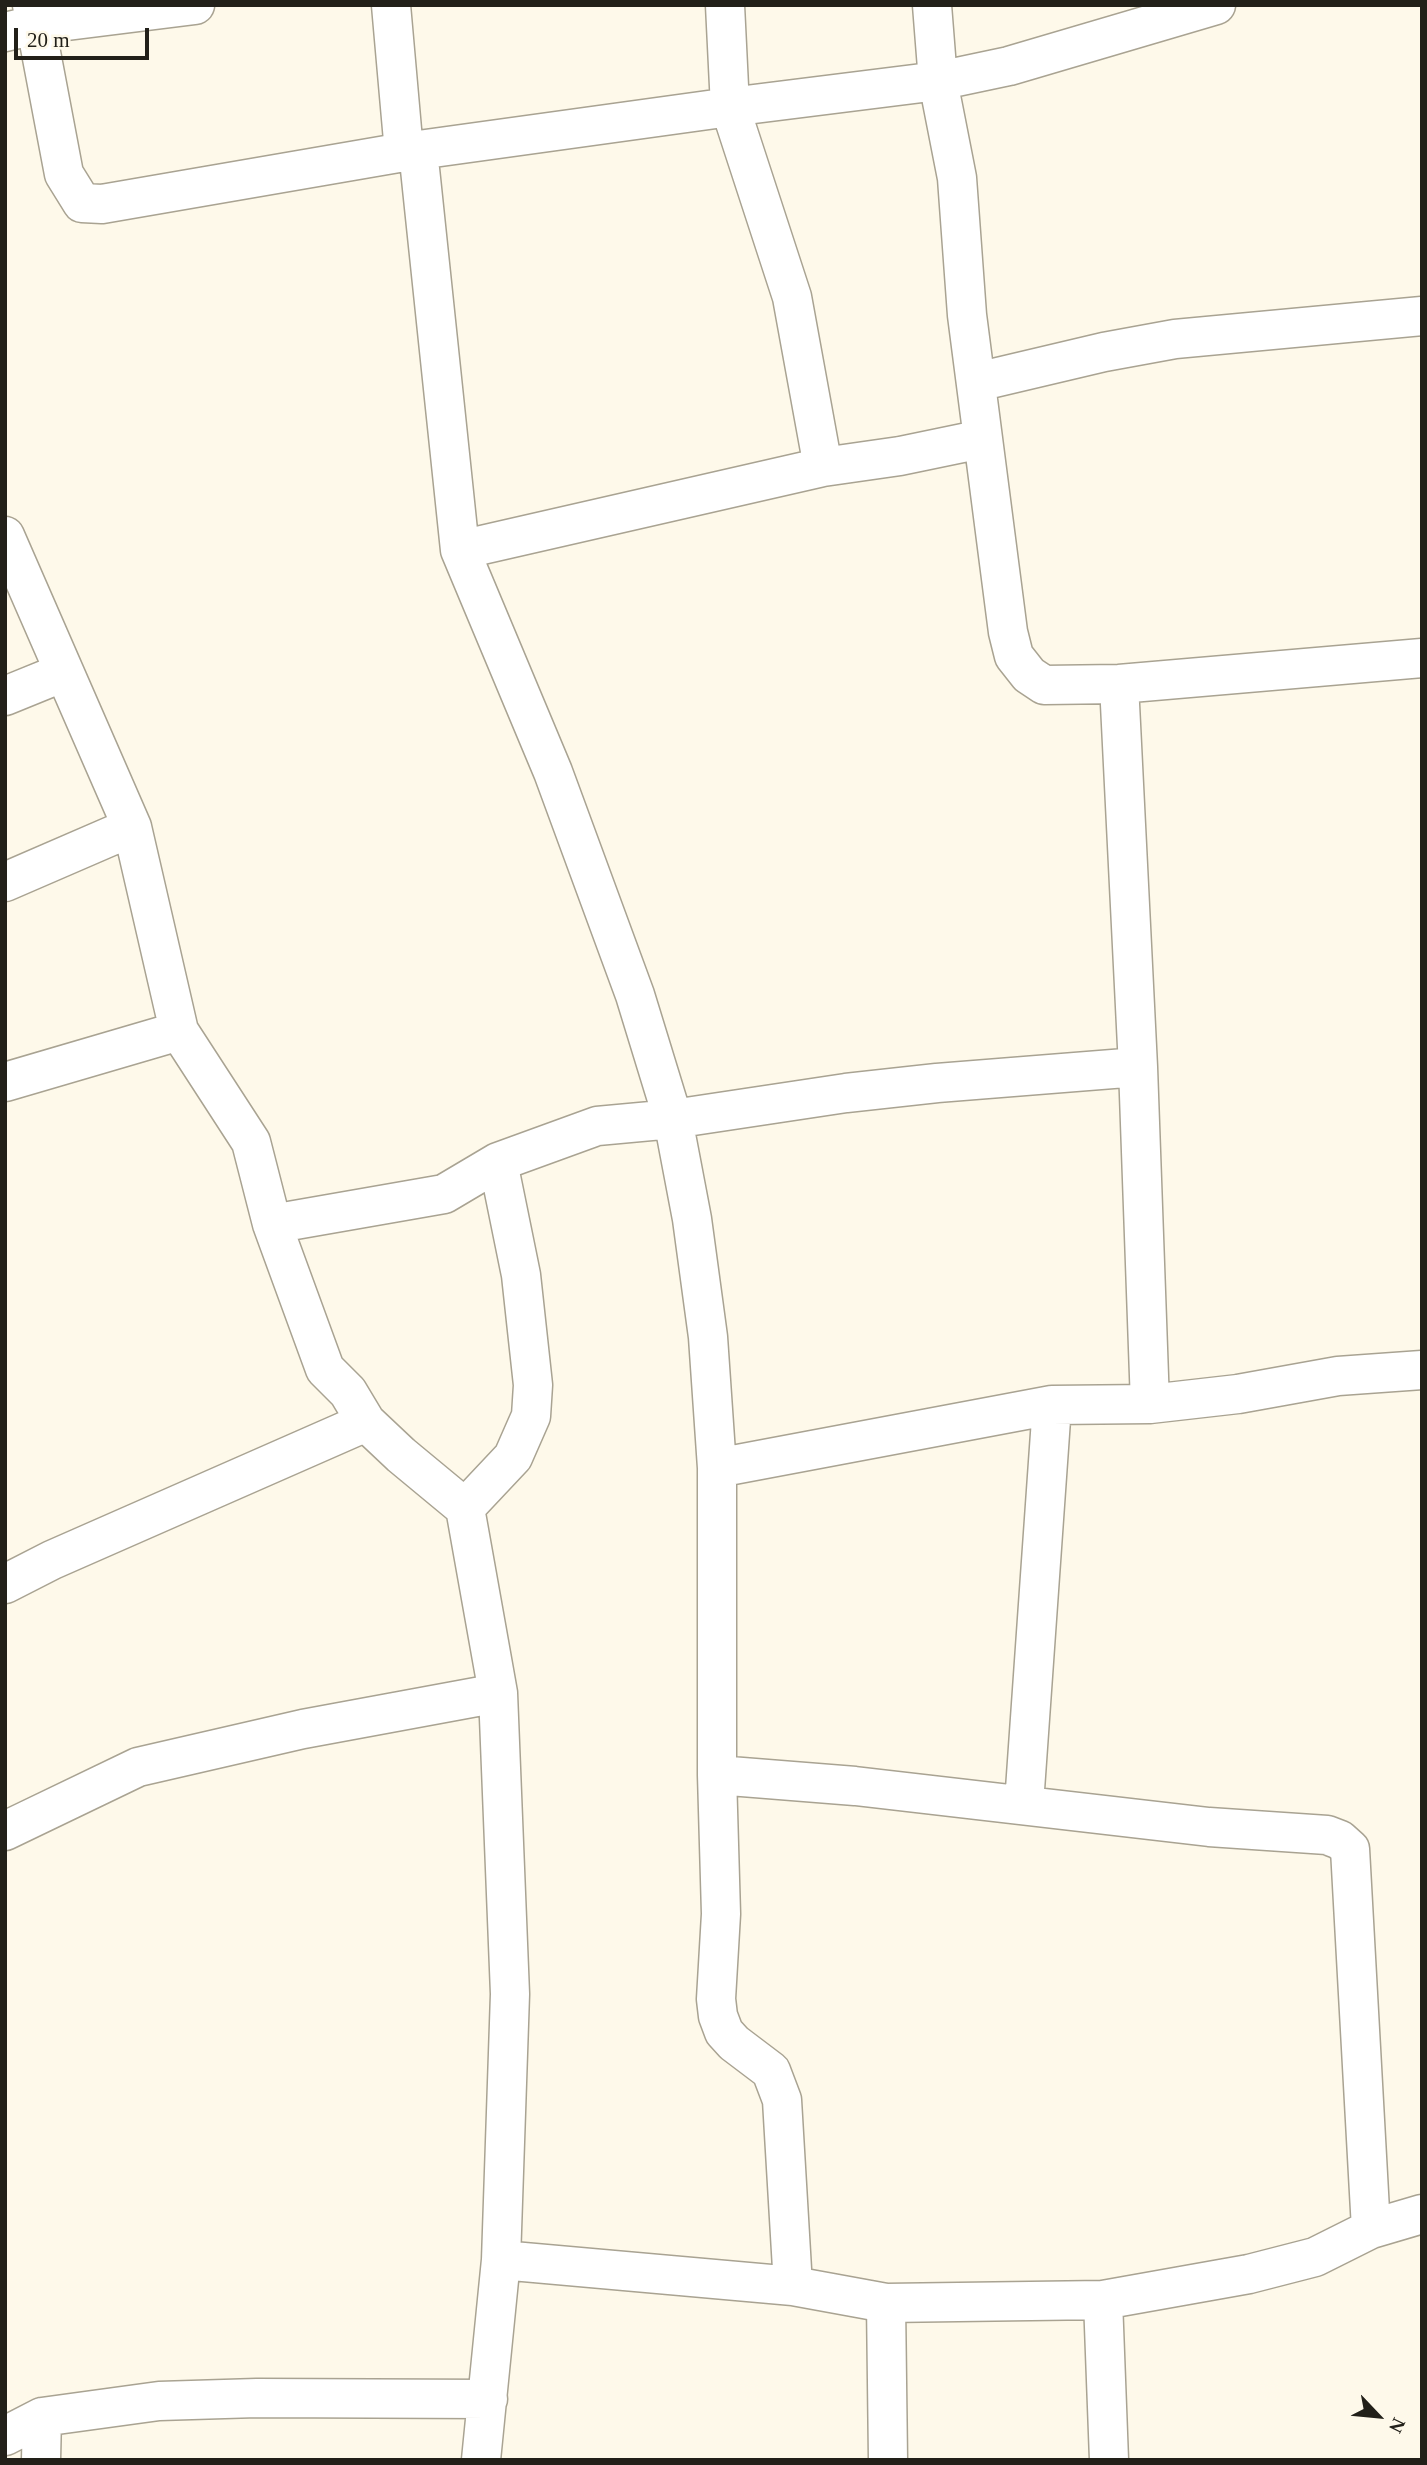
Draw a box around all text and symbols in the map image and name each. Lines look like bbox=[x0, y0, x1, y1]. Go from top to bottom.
scale bar bbox=[18, 14, 152, 58]
text: 20 m bbox=[27, 28, 70, 52]
north arrow bbox=[1343, 2381, 1413, 2451]
text: N bbox=[1385, 2415, 1410, 2436]

